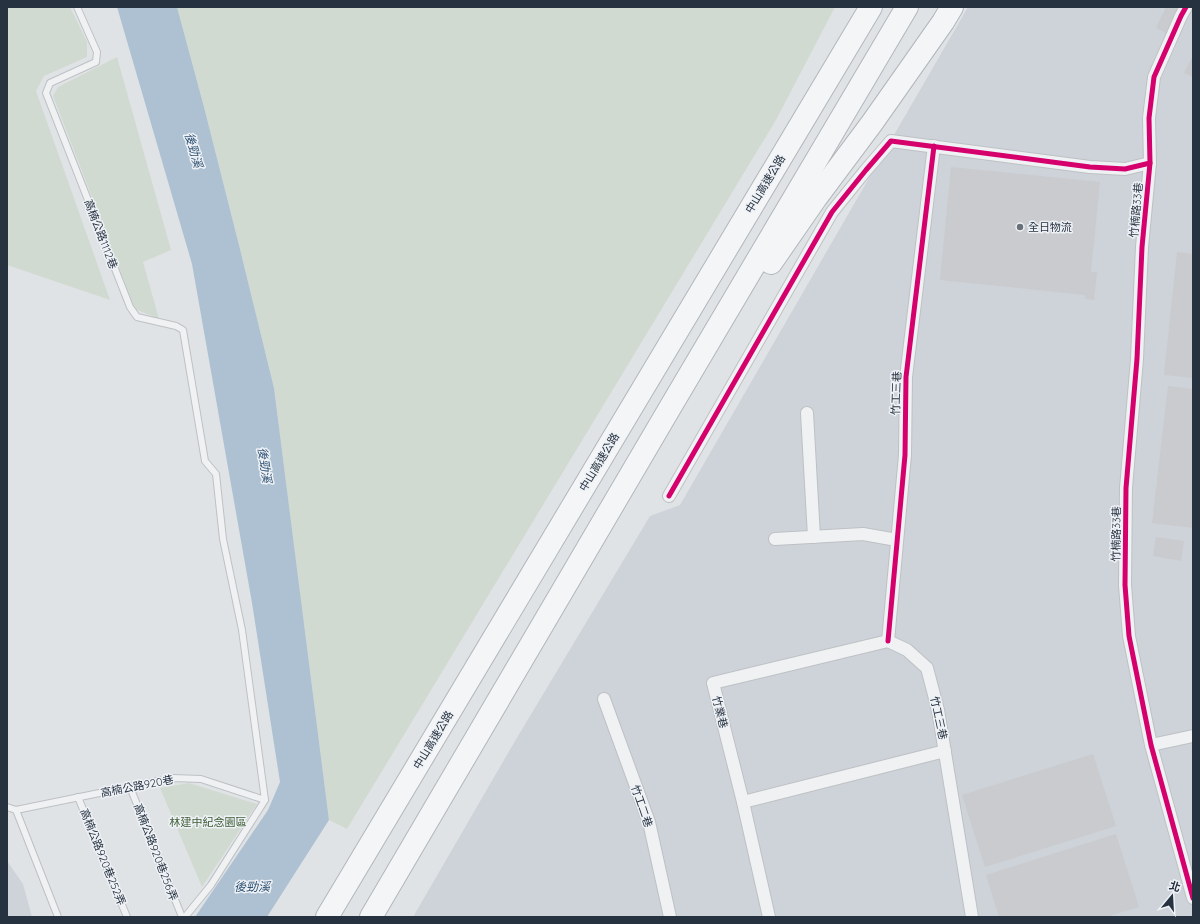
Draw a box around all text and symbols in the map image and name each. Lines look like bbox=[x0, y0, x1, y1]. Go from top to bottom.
water label: 後勁溪 bbox=[182, 131, 207, 171]
street label: 中山高速公路 bbox=[742, 152, 788, 216]
street label: 竹楠路33巷 bbox=[1127, 182, 1145, 238]
street label: 高楠公路1112巷 bbox=[81, 197, 121, 271]
place label: 全日物流 bbox=[1028, 220, 1072, 234]
marker: 全日物流 bbox=[1015, 222, 1025, 232]
street label: 竹工三巷 bbox=[888, 371, 904, 415]
street label: 中山高速公路 bbox=[576, 430, 622, 494]
water label: 後勁溪 bbox=[255, 446, 275, 486]
street label: 竹楠路33巷 bbox=[1109, 506, 1123, 562]
street label: 竹業巷 bbox=[709, 694, 731, 730]
street label: 竹工三巷 bbox=[928, 695, 950, 741]
street label: 中山高速公路 bbox=[410, 708, 456, 772]
street label: 高楠公路920巷 bbox=[99, 772, 175, 800]
street label: 竹工二巷 bbox=[628, 783, 656, 829]
street label: 高楠公路920巷256弄 bbox=[131, 802, 181, 902]
street label: 高楠公路920巷252弄 bbox=[77, 807, 129, 907]
park label: 林建中紀念園區 bbox=[170, 815, 247, 829]
north arrow bbox=[1152, 876, 1192, 916]
text: 北 bbox=[1168, 878, 1182, 895]
water label: 後勁溪 bbox=[234, 879, 272, 894]

